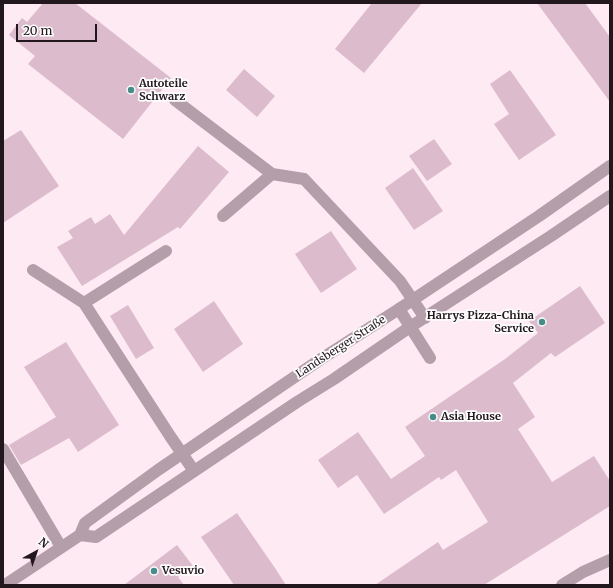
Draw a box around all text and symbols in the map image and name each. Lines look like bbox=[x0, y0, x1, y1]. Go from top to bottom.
scale bar bbox=[18, 16, 99, 42]
text: 20 m bbox=[23, 23, 52, 38]
place label: Autoteile Schwarz bbox=[139, 77, 188, 103]
marker: Autoteile Schwarz bbox=[126, 85, 136, 95]
place label: Harrys Pizza-China Service bbox=[427, 309, 534, 335]
street label: Landsberger Straße bbox=[294, 313, 388, 381]
marker: Harrys Pizza-China Service bbox=[537, 317, 547, 327]
place label: Asia House bbox=[441, 410, 501, 424]
marker: Asia House bbox=[428, 412, 438, 422]
north arrow bbox=[16, 532, 56, 572]
text: N bbox=[36, 535, 52, 551]
place label: Vesuvio bbox=[162, 564, 204, 578]
marker: Vesuvio bbox=[149, 566, 159, 576]

